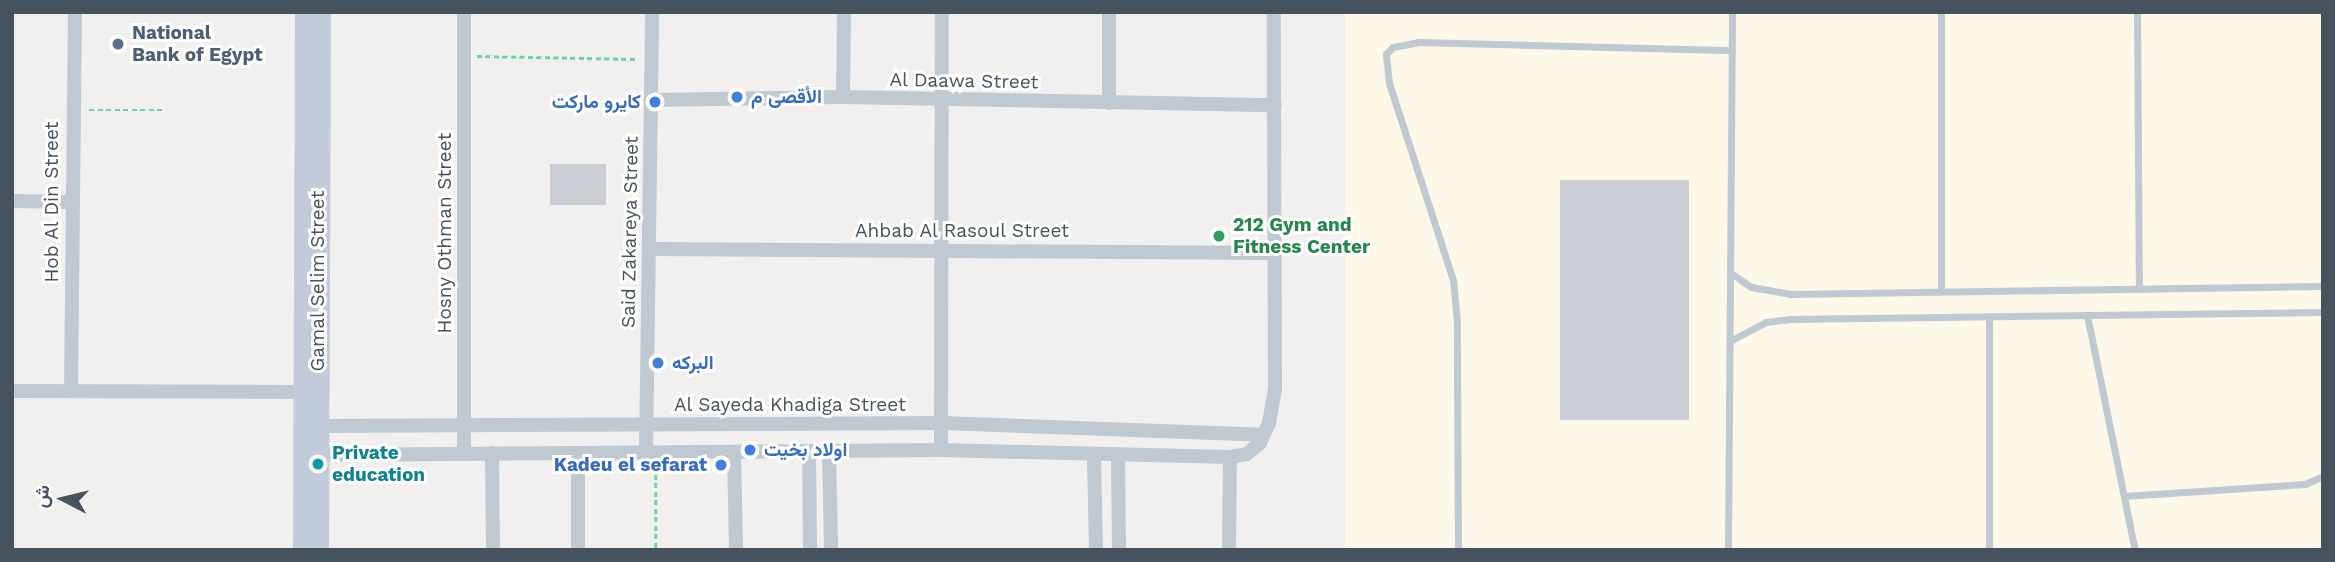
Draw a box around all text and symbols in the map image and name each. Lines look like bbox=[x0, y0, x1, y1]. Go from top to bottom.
place label: National Bank of Egypt bbox=[132, 22, 263, 66]
marker: National Bank of Egypt bbox=[110, 36, 126, 52]
street label: Al Daawa Street bbox=[889, 68, 1039, 94]
place label: الأقصى م bbox=[751, 86, 822, 108]
marker: الأقصى م bbox=[729, 89, 745, 105]
place label: كايرو ماركت bbox=[552, 91, 641, 113]
marker: كايرو ماركت bbox=[647, 94, 663, 110]
street label: Hob Al Din Street bbox=[41, 121, 63, 283]
street label: Hosny Othman Street bbox=[434, 132, 456, 334]
street label: Said Zakareya Street bbox=[617, 136, 643, 328]
street label: Gamal Selim Street bbox=[307, 190, 329, 372]
place label: 212 Gym and Fitness Center bbox=[1233, 214, 1370, 258]
street label: Ahbab Al Rasoul Street bbox=[854, 220, 1070, 242]
marker: 212 Gym and Fitness Center bbox=[1211, 228, 1227, 244]
place label: البركه bbox=[672, 352, 714, 374]
marker: البركه bbox=[650, 355, 666, 371]
street label: Al Sayeda Khadiga Street bbox=[673, 394, 907, 416]
place label: اولاد بخيت bbox=[764, 439, 847, 461]
place label: Private education bbox=[332, 442, 425, 486]
marker: اولاد بخيت bbox=[742, 442, 758, 458]
place label: Kadeu el sefarat bbox=[554, 454, 707, 476]
marker: Private education bbox=[310, 456, 326, 472]
marker: Kadeu el sefarat bbox=[713, 457, 729, 473]
north arrow bbox=[28, 464, 98, 534]
text: ش bbox=[29, 484, 54, 509]

